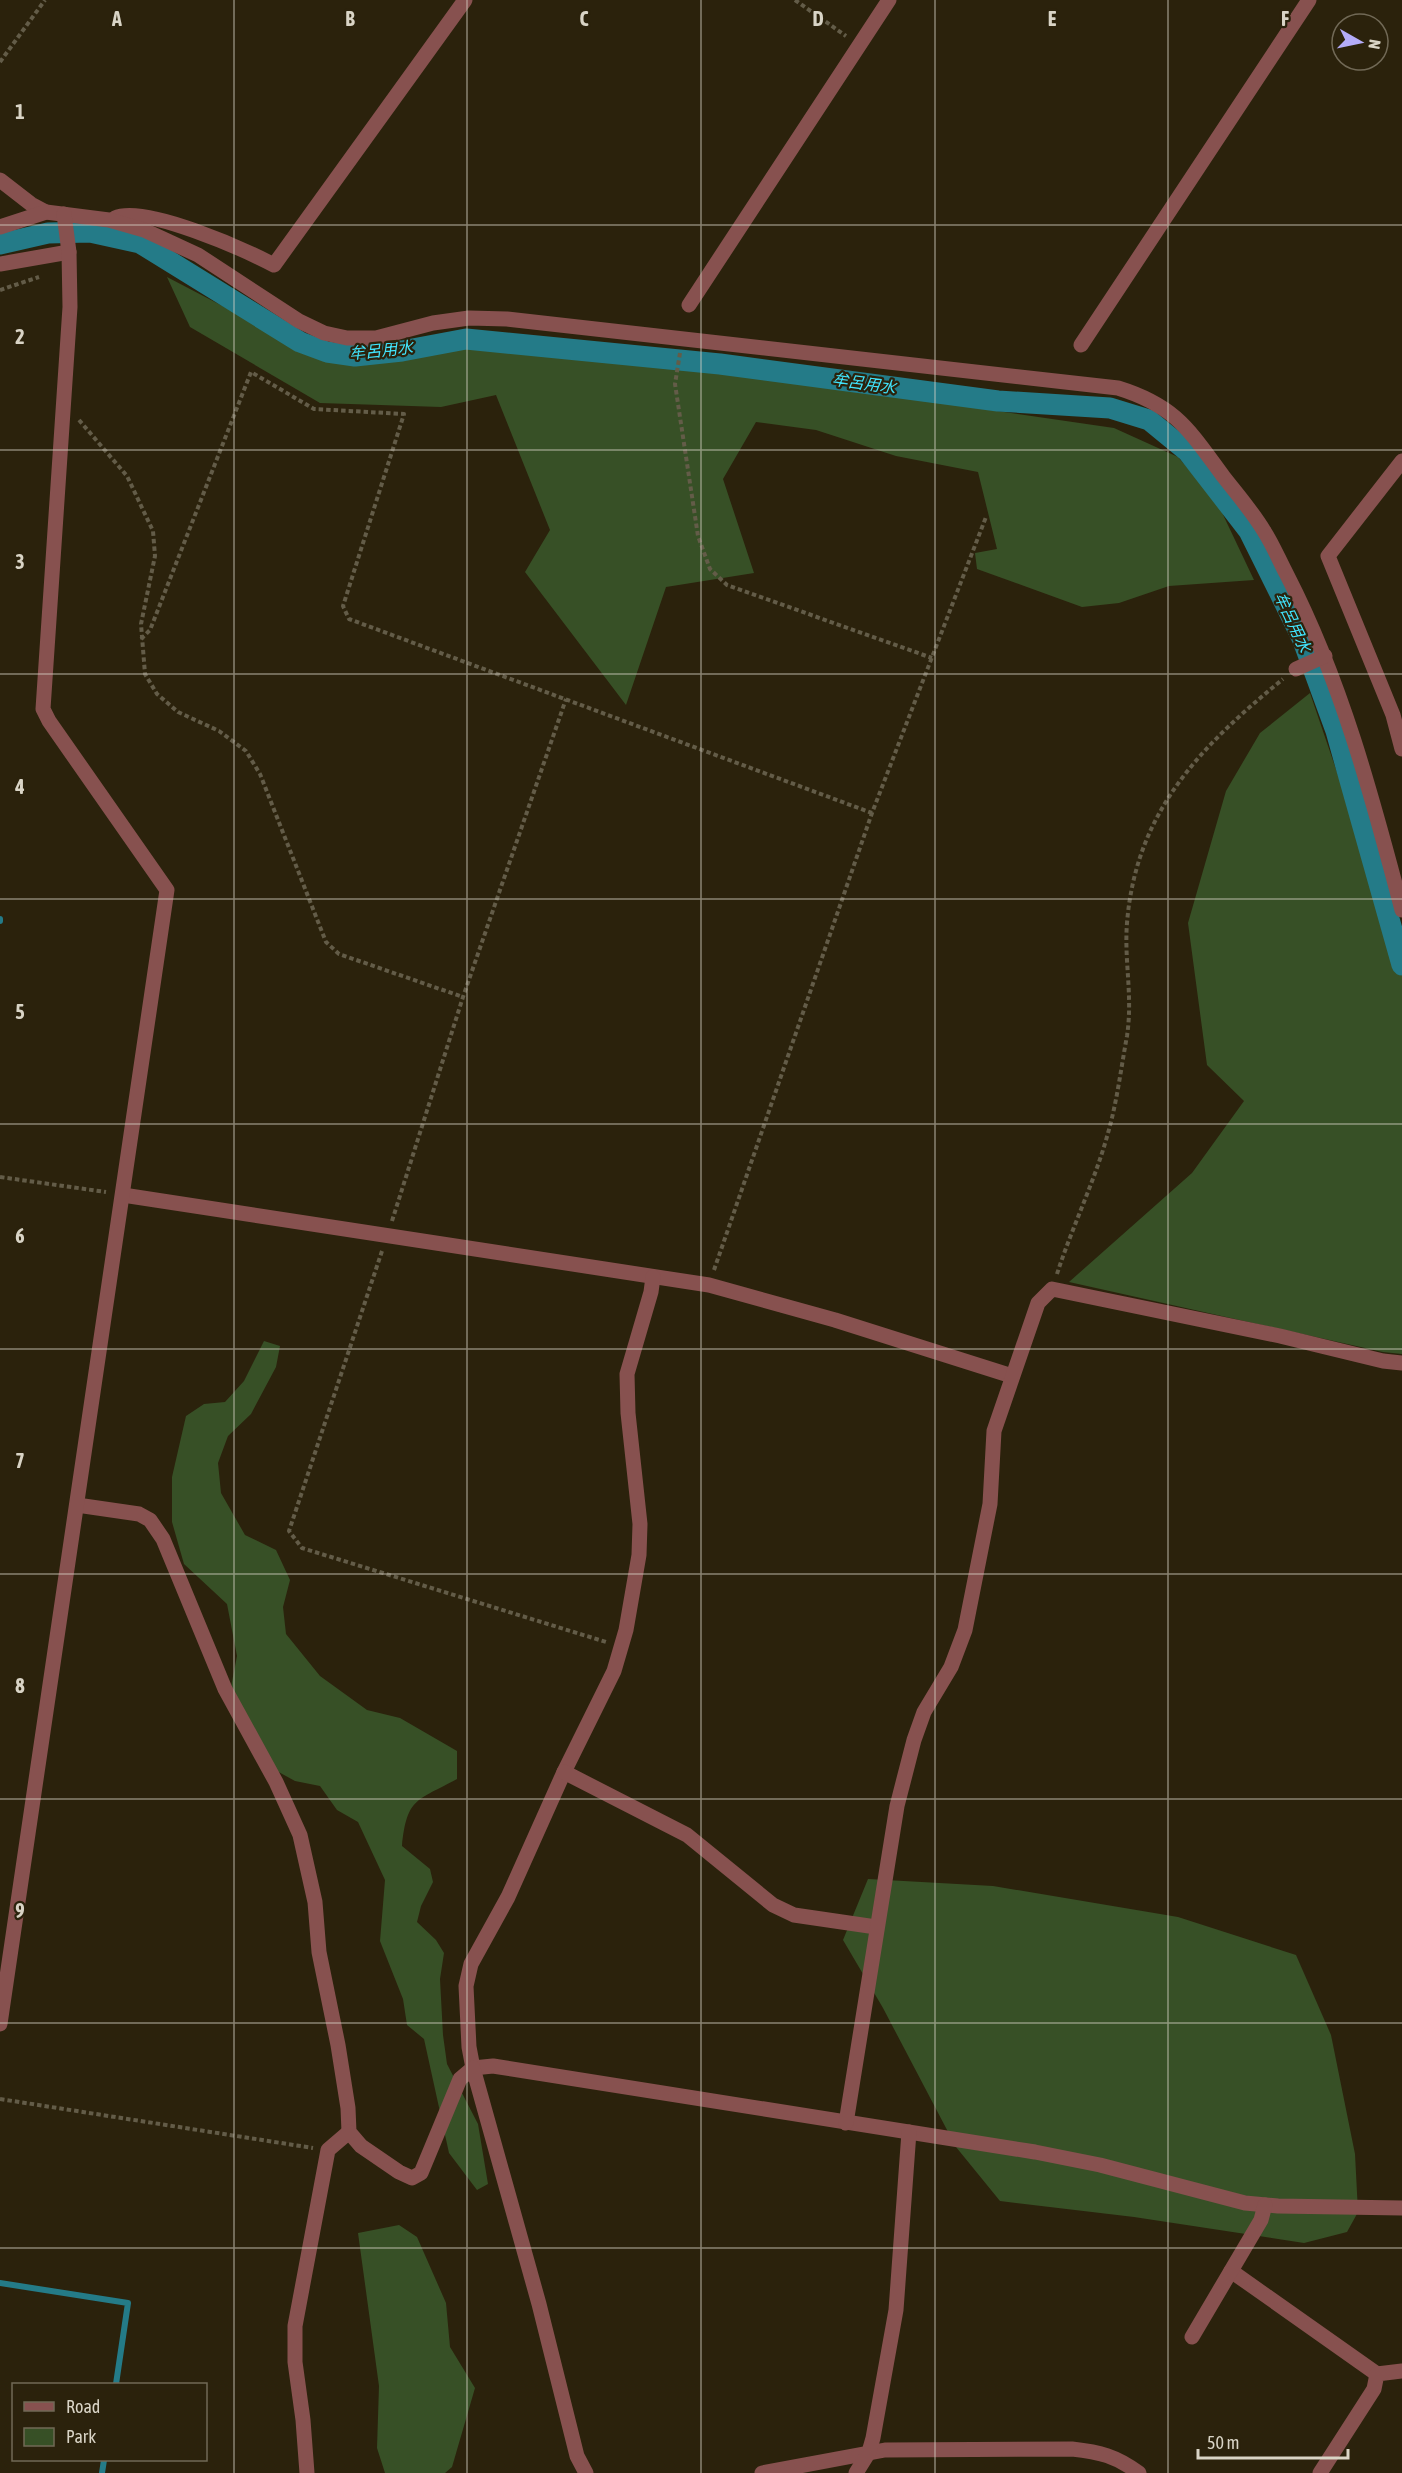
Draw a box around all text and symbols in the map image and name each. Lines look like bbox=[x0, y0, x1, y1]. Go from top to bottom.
text: A bbox=[111, 7, 122, 30]
text: B bbox=[345, 7, 355, 30]
text: C bbox=[580, 7, 589, 30]
text: D bbox=[812, 7, 824, 30]
text: E bbox=[1048, 7, 1057, 30]
text: F bbox=[1281, 7, 1289, 30]
north arrow bbox=[1330, 12, 1390, 72]
text: N bbox=[1365, 38, 1384, 50]
text: 1 bbox=[15, 100, 25, 123]
text: 2 bbox=[15, 325, 25, 348]
water label: 牟呂用水 bbox=[348, 337, 416, 362]
water label: 牟呂用水 bbox=[831, 370, 899, 397]
text: 3 bbox=[15, 550, 25, 573]
water label: 牟呂用水 bbox=[1271, 589, 1316, 657]
text: 4 bbox=[14, 775, 25, 798]
text: 5 bbox=[15, 1000, 25, 1023]
text: 6 bbox=[15, 1224, 25, 1247]
text: 7 bbox=[15, 1449, 25, 1472]
text: 8 bbox=[15, 1674, 25, 1697]
text: 9 bbox=[15, 1899, 25, 1922]
legend bbox=[12, 2383, 207, 2461]
text: Road bbox=[66, 2396, 100, 2417]
scale bar bbox=[1198, 2422, 1348, 2460]
text: Park bbox=[66, 2426, 96, 2447]
text: 50 m bbox=[1207, 2432, 1239, 2453]

